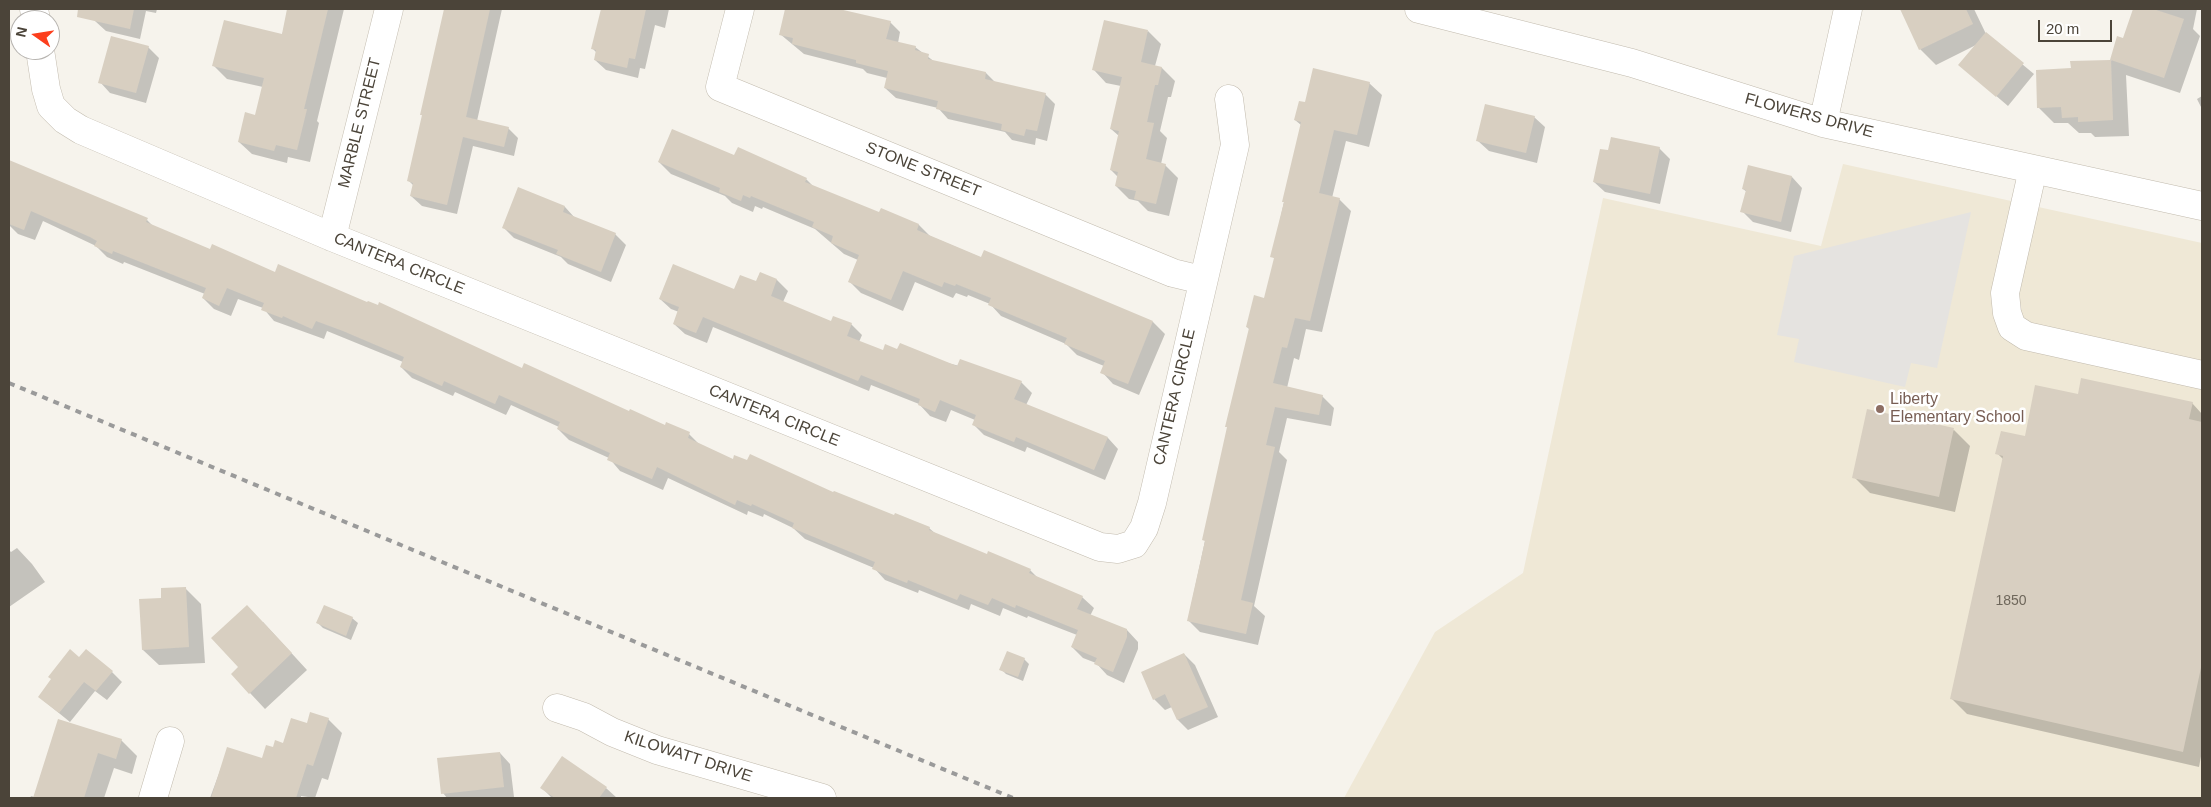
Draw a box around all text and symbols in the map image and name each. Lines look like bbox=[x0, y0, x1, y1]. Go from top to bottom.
north arrow bbox=[10, 10, 60, 60]
scale bar bbox=[2041, 10, 2115, 42]
text: 20 m bbox=[2046, 20, 2079, 37]
text: N bbox=[12, 25, 30, 39]
street label: MARBLE STREET bbox=[335, 56, 385, 190]
street label: FLOWERS DRIVE bbox=[1743, 90, 1875, 142]
street label: STONE STREET bbox=[863, 138, 983, 202]
street label: CANTERA CIRCLE bbox=[331, 229, 467, 299]
street label: CANTERA CIRCLE bbox=[1150, 327, 1200, 467]
street label: CANTERA CIRCLE bbox=[706, 381, 842, 451]
place label: Liberty Elementary School bbox=[1890, 390, 2024, 428]
marker: Liberty Elementary School bbox=[1874, 403, 1886, 415]
house number: 1850 bbox=[1995, 593, 2027, 609]
street label: KILOWATT DRIVE bbox=[622, 727, 754, 787]

